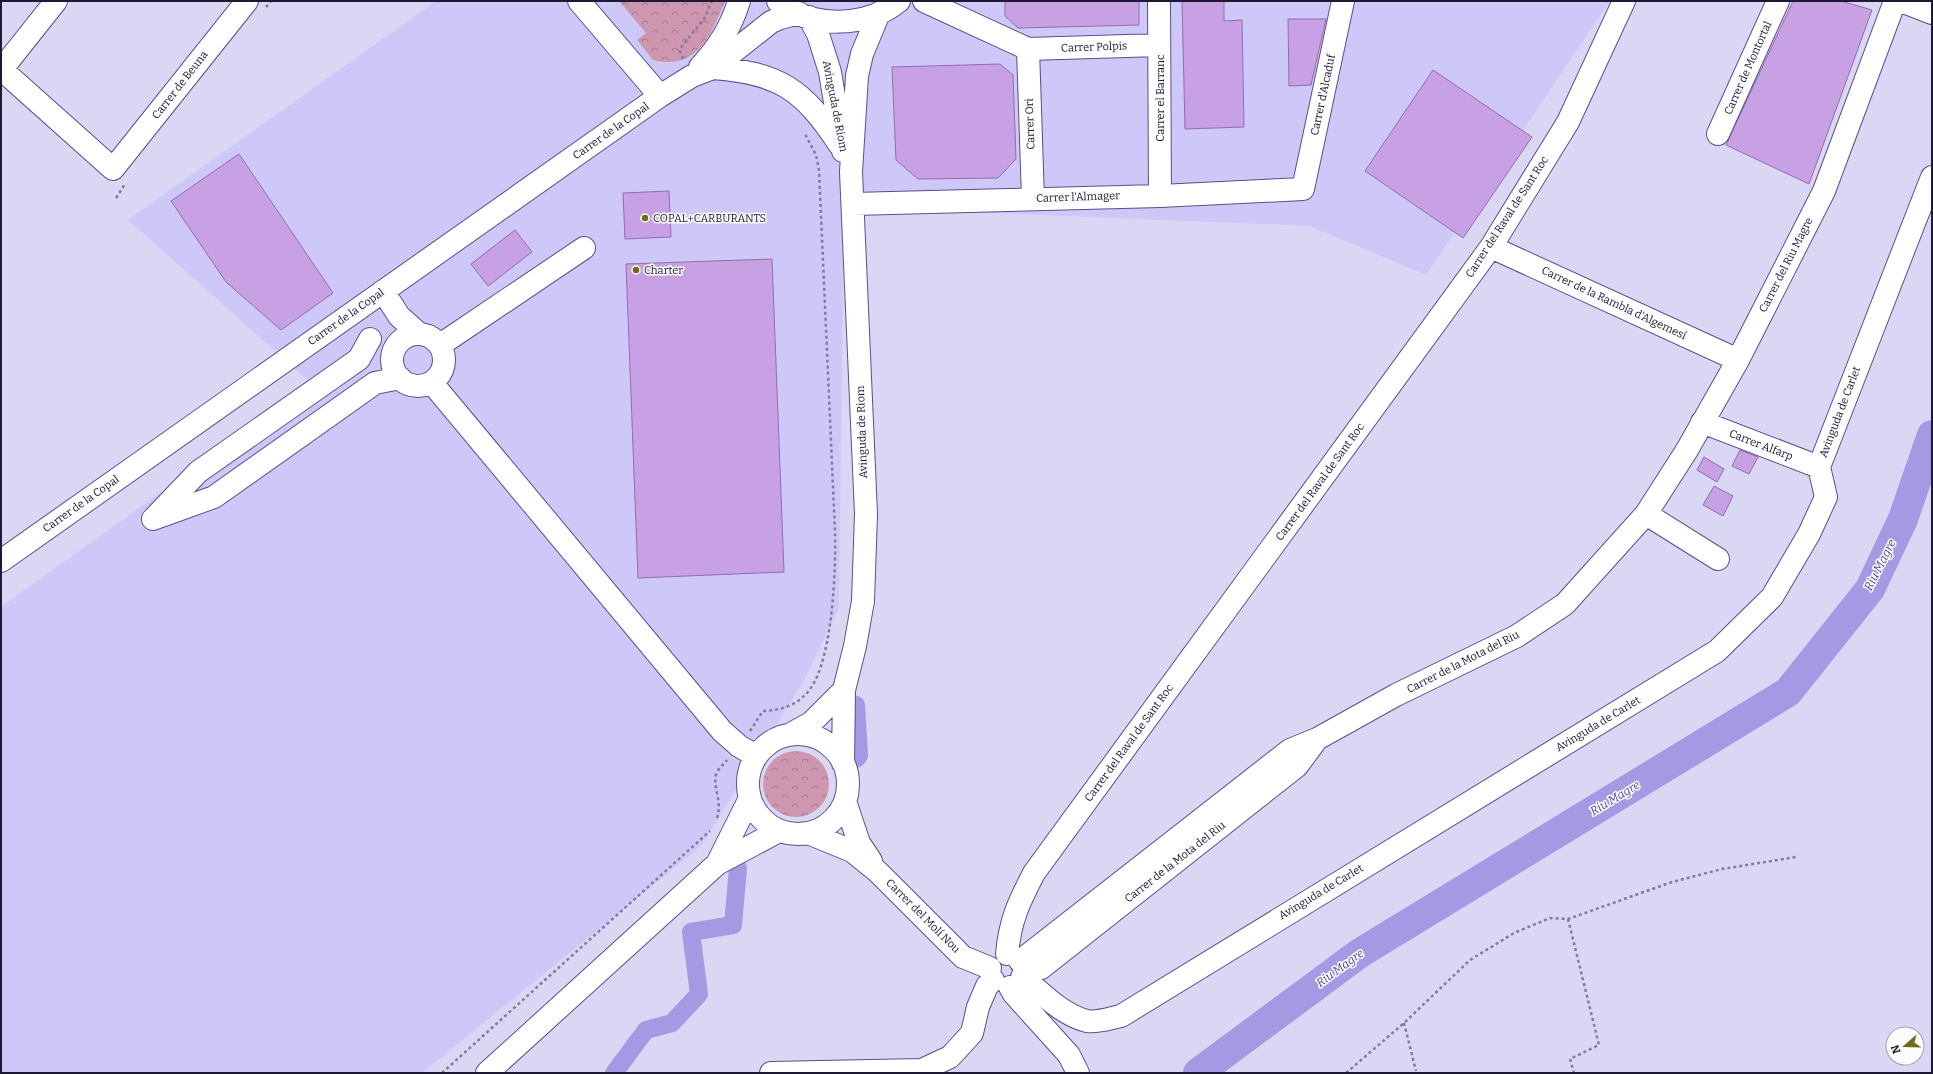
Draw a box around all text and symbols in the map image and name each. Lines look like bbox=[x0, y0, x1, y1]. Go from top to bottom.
street label: Carrer de Montortal bbox=[1722, 19, 1774, 117]
street label: Carrer Polpis bbox=[1061, 39, 1127, 55]
street label: Carrer de Beuna bbox=[149, 48, 211, 122]
street label: Carrer d'Alcaduf bbox=[1308, 52, 1338, 137]
street label: Carrer el Barranc bbox=[1154, 54, 1167, 142]
street label: Avinguda de Riom bbox=[820, 59, 850, 153]
street label: Carrer Ori bbox=[1023, 97, 1037, 150]
street label: Carrer de la Copal bbox=[570, 100, 652, 162]
street label: Carrer del Raval de Sant Roc bbox=[1463, 154, 1551, 280]
street label: Carrer l'Almager bbox=[1036, 189, 1120, 205]
place label: COPAL+CARBURANTS bbox=[653, 212, 766, 225]
marker: COPAL+CARBURANTS bbox=[640, 213, 650, 223]
street label: Carrer del Riu Magre bbox=[1756, 215, 1816, 315]
place label: Charter bbox=[644, 264, 683, 277]
street label: Carrer de la Rambla d'Algemesí bbox=[1540, 264, 1689, 343]
marker: Charter bbox=[631, 265, 641, 275]
street label: Carrer de la Copal bbox=[305, 286, 387, 348]
street label: Avinguda de Carlet bbox=[1817, 365, 1863, 459]
street label: Avinguda de Riom bbox=[854, 385, 870, 479]
street label: Carrer del Raval de Sant Roc bbox=[1273, 420, 1367, 543]
street label: Carrer Alfarp bbox=[1727, 427, 1795, 463]
street label: Carrer de la Copal bbox=[40, 473, 122, 535]
water label: Riu Magre bbox=[1861, 537, 1899, 593]
street label: Carrer de la Mota del Riu bbox=[1405, 628, 1522, 696]
street label: Carrer del Raval de Sant Roc bbox=[1082, 681, 1176, 804]
street label: Avinguda de Carlet bbox=[1553, 694, 1643, 754]
water label: Riu Magre bbox=[1588, 778, 1642, 818]
street label: Carrer de la Mota del Riu bbox=[1122, 818, 1228, 905]
street label: Avinguda de Carlet bbox=[1276, 862, 1366, 922]
street label: Carrer del Molí Nou bbox=[883, 876, 963, 956]
water label: Riu Magre bbox=[1314, 946, 1366, 990]
north arrow bbox=[1885, 1026, 1925, 1066]
text: N bbox=[1888, 1043, 1904, 1055]

